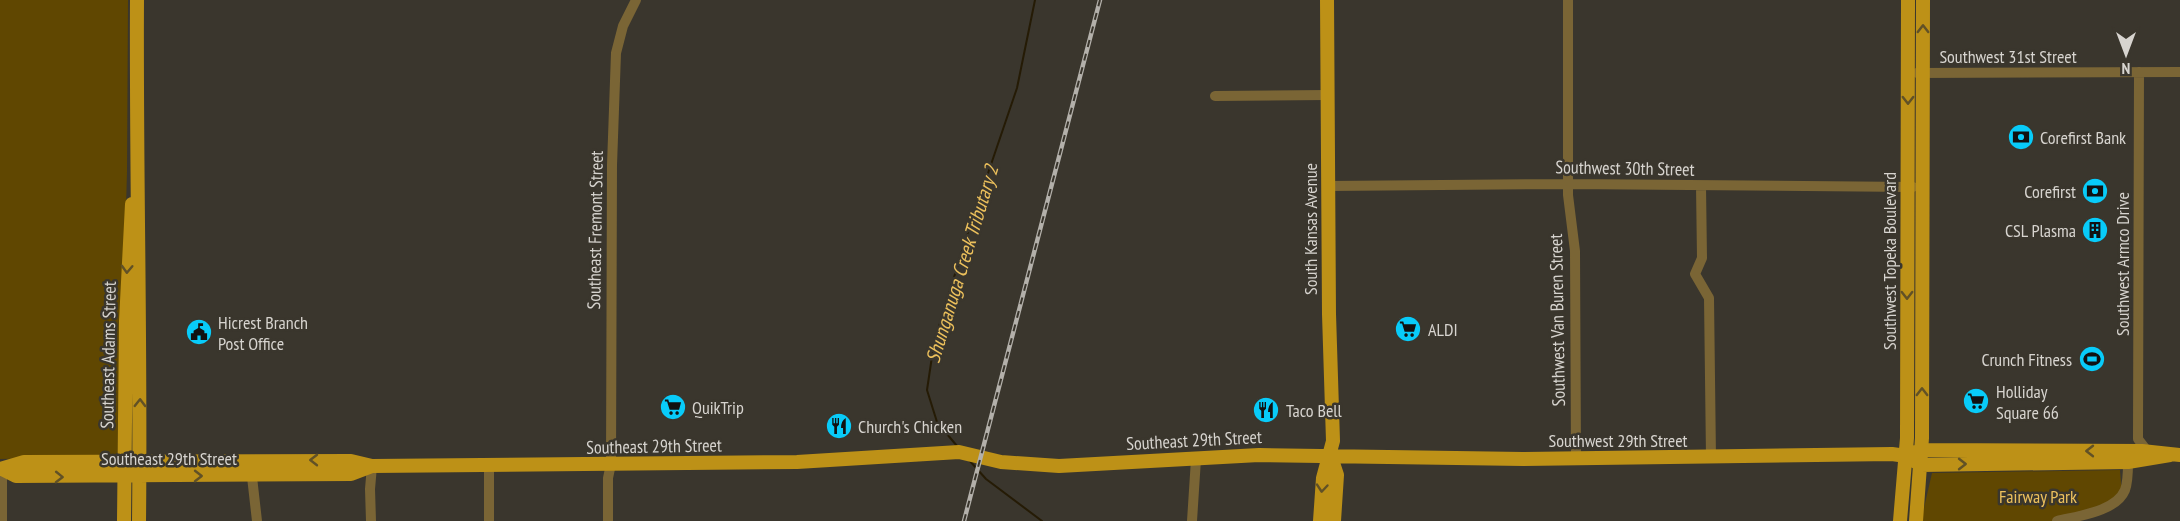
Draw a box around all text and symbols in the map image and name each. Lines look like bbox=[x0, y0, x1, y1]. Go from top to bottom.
one-way arrow bbox=[1917, 24, 1929, 33]
north arrow bbox=[2096, 24, 2156, 84]
street label: Southwest 31st Street bbox=[1939, 45, 2077, 68]
text: N bbox=[2122, 59, 2130, 79]
one-way arrow bbox=[1902, 96, 1914, 105]
bank icon: Corefirst Bank bbox=[2006, 122, 2036, 152]
place label: Corefirst Bank bbox=[2040, 126, 2126, 149]
street label: Southeast Fremont Street bbox=[582, 150, 608, 310]
street label: Southwest 30th Street bbox=[1555, 155, 1695, 181]
water label: Shunganuga Creek Tributary 2 bbox=[920, 160, 1005, 366]
street label: South Kansas Avenue bbox=[1299, 163, 1322, 295]
street label: Southwest Topeka Boulevard bbox=[1878, 172, 1901, 350]
bank icon: Corefirst bbox=[2080, 176, 2110, 206]
place label: Corefirst bbox=[2024, 180, 2076, 203]
street label: Southwest Armco Drive bbox=[2111, 192, 2134, 336]
building icon: CSL Plasma bbox=[2080, 215, 2110, 245]
place label: CSL Plasma bbox=[2005, 219, 2076, 242]
street label: Southwest Van Buren Street bbox=[1544, 233, 1570, 407]
one-way arrow bbox=[121, 265, 134, 274]
street label: Southeast Adams Street bbox=[95, 281, 121, 429]
one-way arrow bbox=[1901, 291, 1913, 300]
place label: Hicrest Branch Post Office bbox=[218, 311, 308, 355]
supermarket icon: ALDI bbox=[1393, 314, 1423, 344]
public building icon: Hicrest Branch Post Office bbox=[184, 317, 214, 347]
place label: ALDI bbox=[1428, 318, 1458, 341]
sports icon: Crunch Fitness bbox=[2077, 344, 2107, 374]
place label: Crunch Fitness bbox=[1981, 348, 2072, 371]
place label: Holliday Square 66 bbox=[1996, 380, 2059, 424]
supermarket icon: Holliday Square 66 bbox=[1961, 386, 1991, 416]
one-way arrow bbox=[1916, 387, 1928, 396]
supermarket icon: QuikTrip bbox=[658, 392, 688, 422]
restaurant icon: Taco Bell bbox=[1251, 395, 1281, 425]
place label: QuikTrip bbox=[692, 396, 744, 419]
one-way arrow bbox=[134, 399, 147, 408]
place label: Taco Bell bbox=[1286, 399, 1343, 422]
restaurant icon: Church's Chicken bbox=[824, 411, 854, 441]
place label: Church's Chicken bbox=[858, 415, 962, 438]
street label: Southeast 29th Street bbox=[1126, 425, 1262, 455]
street label: Southwest 29th Street bbox=[1548, 429, 1688, 452]
street label: Southeast 29th Street bbox=[586, 433, 722, 459]
one-way arrow bbox=[2086, 445, 2095, 457]
street label: Southeast 29th Street bbox=[101, 447, 237, 470]
one-way arrow bbox=[310, 454, 319, 466]
one-way arrow bbox=[1958, 458, 1967, 470]
one-way arrow bbox=[194, 470, 203, 482]
one-way arrow bbox=[55, 471, 64, 483]
one-way arrow bbox=[1316, 484, 1329, 493]
park label: Fairway Park bbox=[1999, 485, 2077, 508]

